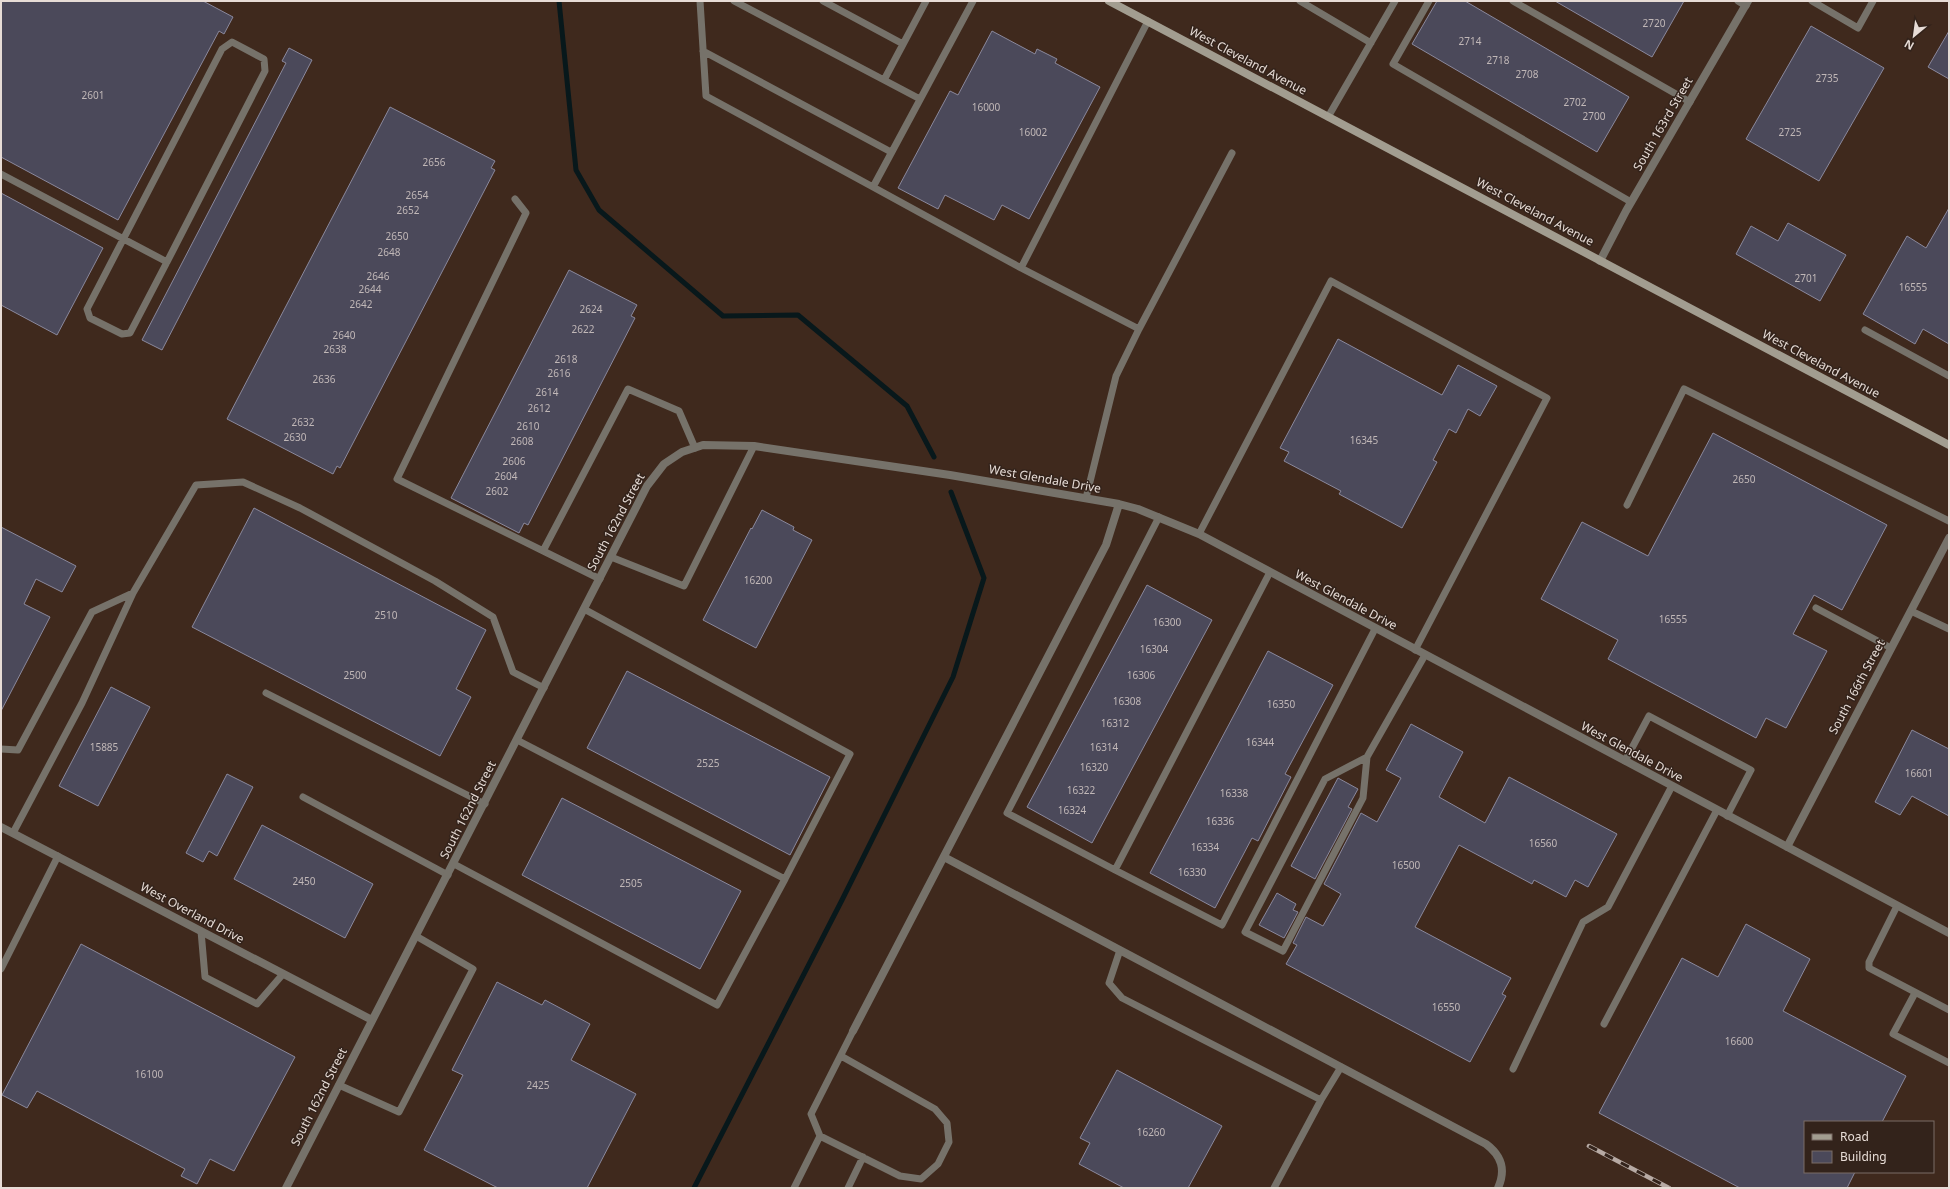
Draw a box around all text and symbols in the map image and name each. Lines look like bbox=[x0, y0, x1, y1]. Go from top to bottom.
house number: 2720 bbox=[1643, 16, 1666, 30]
north arrow bbox=[1894, 16, 1934, 56]
street label: West Cleveland Avenue bbox=[1186, 22, 1310, 99]
house number: 2714 bbox=[1459, 34, 1482, 48]
text: N bbox=[1901, 36, 1916, 54]
house number: 2718 bbox=[1487, 53, 1510, 67]
house number: 2708 bbox=[1516, 67, 1539, 81]
house number: 2735 bbox=[1816, 71, 1839, 85]
street label: South 163rd Street bbox=[1629, 73, 1697, 174]
house number: 2601 bbox=[82, 88, 104, 102]
house number: 2702 bbox=[1564, 95, 1587, 109]
house number: 16000 bbox=[972, 100, 1001, 114]
house number: 2700 bbox=[1583, 109, 1606, 123]
house number: 16002 bbox=[1019, 125, 1048, 139]
house number: 2725 bbox=[1779, 125, 1802, 139]
house number: 2656 bbox=[423, 155, 446, 169]
street label: West Cleveland Avenue bbox=[1473, 173, 1597, 250]
house number: 2654 bbox=[406, 188, 429, 202]
house number: 2652 bbox=[397, 203, 420, 217]
house number: 2650 bbox=[386, 229, 409, 243]
house number: 2648 bbox=[378, 245, 401, 259]
house number: 2646 bbox=[367, 269, 390, 283]
house number: 2701 bbox=[1795, 271, 1817, 285]
house number: 16555 bbox=[1899, 280, 1928, 294]
house number: 2644 bbox=[359, 282, 382, 296]
house number: 2642 bbox=[350, 297, 373, 311]
house number: 2624 bbox=[580, 302, 603, 316]
house number: 2622 bbox=[572, 322, 595, 336]
street label: West Cleveland Avenue bbox=[1759, 325, 1883, 402]
house number: 2640 bbox=[333, 328, 356, 342]
house number: 2638 bbox=[324, 342, 347, 356]
house number: 2618 bbox=[555, 352, 578, 366]
house number: 2616 bbox=[548, 366, 571, 380]
house number: 2636 bbox=[313, 372, 336, 386]
house number: 2614 bbox=[536, 385, 559, 399]
house number: 2612 bbox=[528, 401, 551, 415]
house number: 2632 bbox=[292, 415, 315, 429]
house number: 2610 bbox=[517, 419, 540, 433]
house number: 2630 bbox=[284, 430, 307, 444]
house number: 16345 bbox=[1350, 433, 1379, 447]
house number: 2608 bbox=[511, 434, 534, 448]
house number: 2606 bbox=[503, 454, 526, 468]
street label: West Glendale Drive bbox=[988, 460, 1103, 497]
house number: 2604 bbox=[495, 469, 518, 483]
street label: South 162nd Street bbox=[583, 469, 649, 574]
house number: 2650 bbox=[1733, 472, 1756, 486]
house number: 2602 bbox=[486, 484, 509, 498]
street label: West Glendale Drive bbox=[1292, 565, 1401, 634]
house number: 16200 bbox=[744, 573, 773, 587]
house number: 2510 bbox=[375, 608, 398, 622]
house number: 16555 bbox=[1659, 612, 1688, 626]
house number: 16300 bbox=[1153, 615, 1182, 629]
street label: South 166th Street bbox=[1824, 636, 1889, 737]
house number: 16304 bbox=[1140, 642, 1169, 656]
house number: 2500 bbox=[344, 668, 367, 682]
house number: 16306 bbox=[1127, 668, 1156, 682]
house number: 16308 bbox=[1113, 694, 1142, 708]
house number: 16350 bbox=[1267, 697, 1296, 711]
house number: 16312 bbox=[1101, 716, 1130, 730]
street label: West Glendale Drive bbox=[1578, 717, 1687, 786]
house number: 16344 bbox=[1246, 735, 1275, 749]
house number: 15885 bbox=[90, 740, 119, 754]
house number: 16314 bbox=[1090, 740, 1119, 754]
house number: 2525 bbox=[697, 756, 720, 770]
street label: South 162nd Street bbox=[435, 757, 500, 862]
house number: 16320 bbox=[1080, 760, 1109, 774]
house number: 16601 bbox=[1905, 766, 1933, 780]
house number: 16322 bbox=[1067, 783, 1096, 797]
house number: 16338 bbox=[1220, 786, 1249, 800]
house number: 16324 bbox=[1058, 803, 1087, 817]
house number: 16336 bbox=[1206, 814, 1235, 828]
house number: 16560 bbox=[1529, 836, 1558, 850]
house number: 16334 bbox=[1191, 840, 1220, 854]
house number: 16500 bbox=[1392, 858, 1421, 872]
house number: 16330 bbox=[1178, 865, 1207, 879]
house number: 2450 bbox=[293, 874, 316, 888]
house number: 2505 bbox=[620, 876, 643, 890]
street label: West Overland Drive bbox=[137, 878, 247, 947]
house number: 16550 bbox=[1432, 1000, 1461, 1014]
house number: 16600 bbox=[1725, 1034, 1754, 1048]
street label: South 162nd Street bbox=[286, 1044, 351, 1149]
house number: 16100 bbox=[135, 1067, 164, 1081]
house number: 2425 bbox=[527, 1078, 550, 1092]
legend bbox=[1804, 1121, 1934, 1173]
house number: 16260 bbox=[1137, 1125, 1166, 1139]
text: Road bbox=[1840, 1128, 1869, 1145]
text: Building bbox=[1840, 1148, 1887, 1165]

